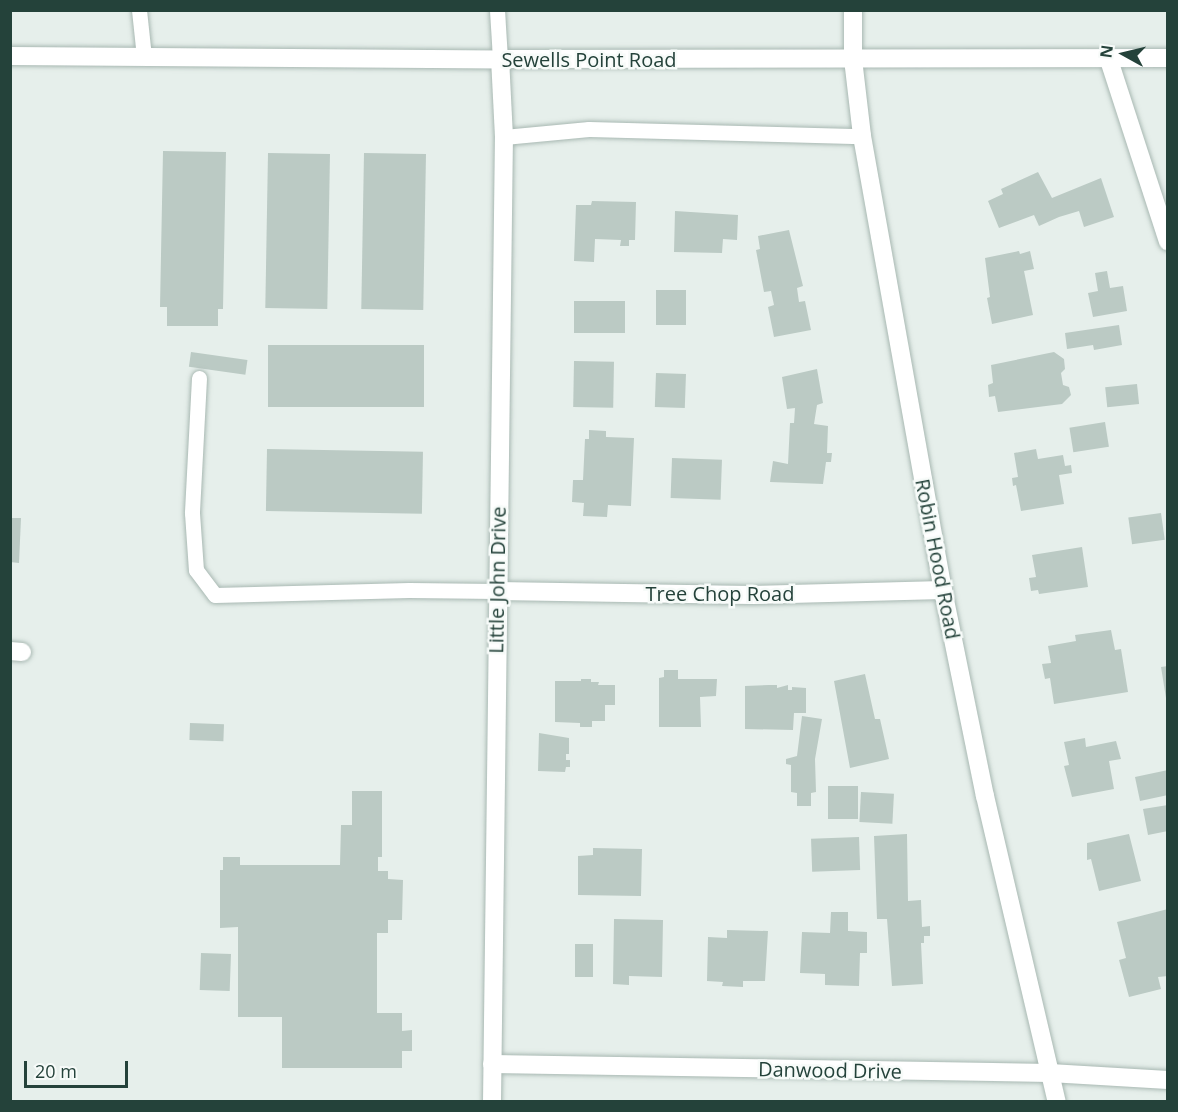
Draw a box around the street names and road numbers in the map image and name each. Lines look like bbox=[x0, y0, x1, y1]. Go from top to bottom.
street label: Sewells Point Road bbox=[501, 47, 677, 71]
street label: Robin Hood Road bbox=[911, 477, 965, 641]
street label: Little John Drive bbox=[484, 506, 510, 654]
street label: Tree Chop Road bbox=[646, 581, 794, 605]
street label: Danwood Drive bbox=[758, 1057, 902, 1083]

